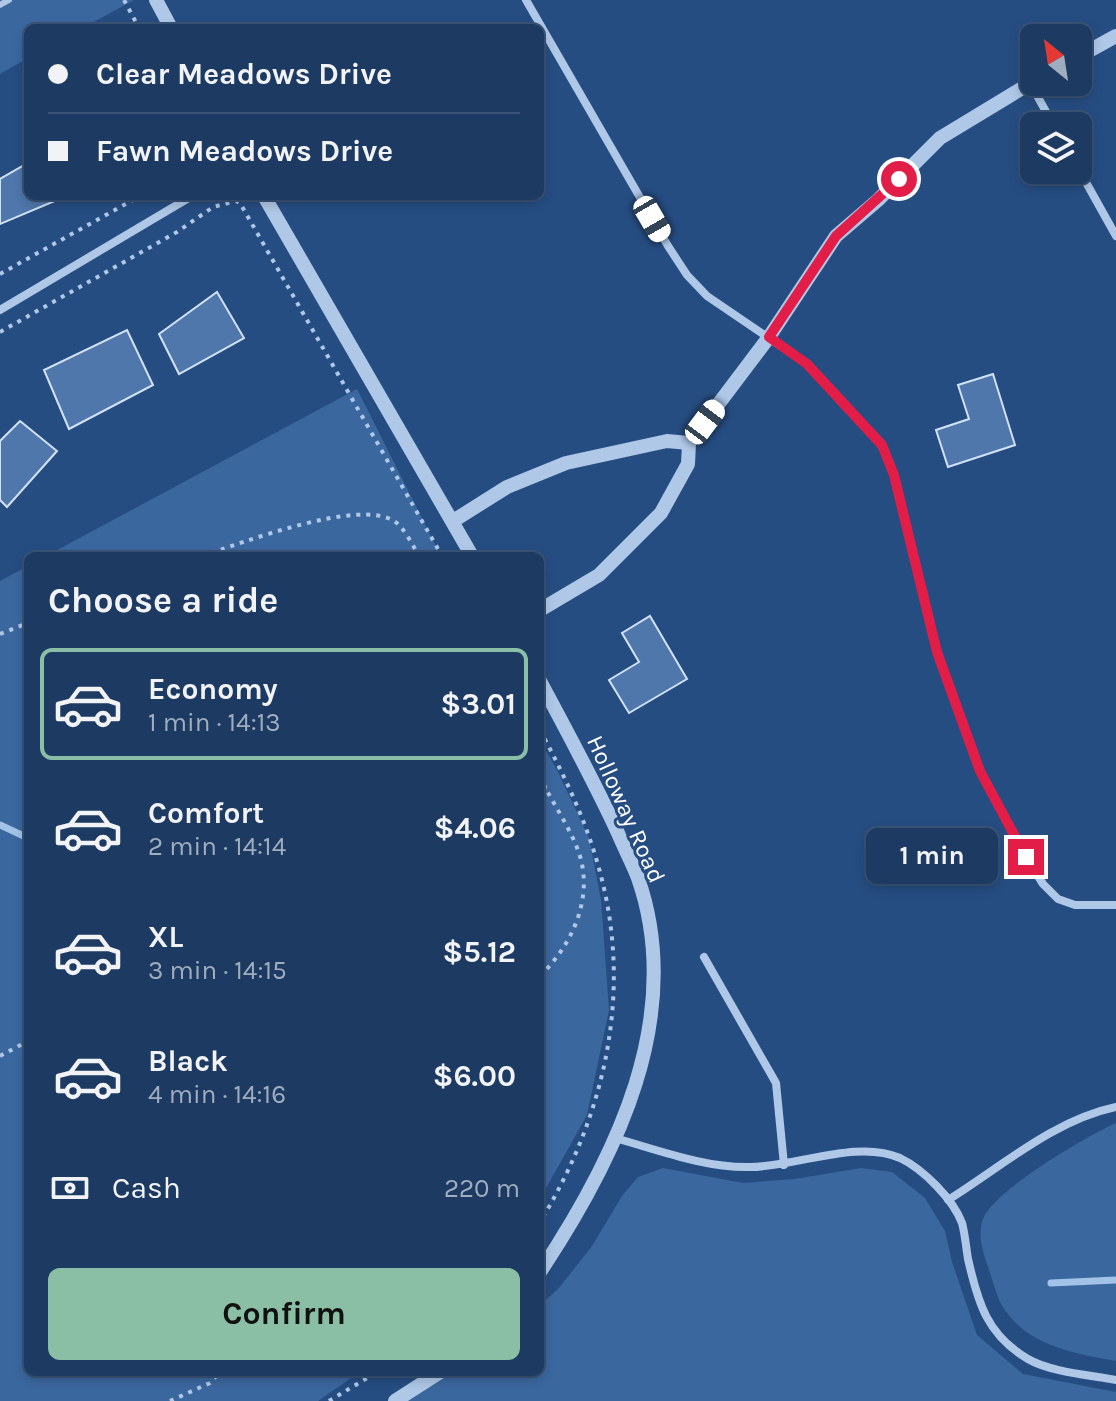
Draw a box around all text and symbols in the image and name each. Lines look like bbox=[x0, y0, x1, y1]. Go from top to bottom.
north arrow bbox=[1020, 24, 1092, 96]
map controls bbox=[1020, 24, 1092, 184]
text: Clear Meadows Drive bbox=[96, 56, 392, 92]
button: layers bbox=[1020, 112, 1092, 184]
text: Fawn Meadows Drive bbox=[96, 133, 393, 169]
route start bbox=[881, 161, 917, 197]
car bbox=[630, 192, 674, 246]
car bbox=[681, 396, 729, 448]
text: Choose a ride bbox=[48, 579, 278, 621]
icon: car bbox=[52, 668, 124, 740]
text: Economy bbox=[148, 671, 278, 707]
text: $3.01 bbox=[441, 686, 516, 722]
text: 1 min · 14:13 bbox=[148, 707, 281, 738]
street label: Holloway Road bbox=[581, 731, 671, 887]
icon: car bbox=[52, 792, 124, 864]
text: Comfort bbox=[148, 795, 264, 831]
text: $4.06 bbox=[434, 810, 516, 846]
callout: 1 min bbox=[866, 829, 998, 885]
text: 2 min · 14:14 bbox=[148, 831, 286, 862]
route end bbox=[1008, 839, 1044, 875]
text: 1 min bbox=[899, 840, 965, 871]
icon: car bbox=[52, 916, 124, 988]
text: XL bbox=[148, 919, 183, 955]
text: $5.12 bbox=[443, 934, 516, 970]
text: 3 min · 14:15 bbox=[148, 955, 287, 986]
icon: car bbox=[52, 1040, 124, 1112]
text: Black bbox=[148, 1043, 228, 1079]
text: $6.00 bbox=[433, 1058, 516, 1094]
text: 4 min · 14:16 bbox=[148, 1079, 286, 1110]
icon: cash bbox=[48, 1166, 92, 1210]
text: Cash bbox=[112, 1170, 181, 1206]
text: 220 m bbox=[444, 1173, 520, 1204]
button: Confirm bbox=[48, 1268, 520, 1360]

